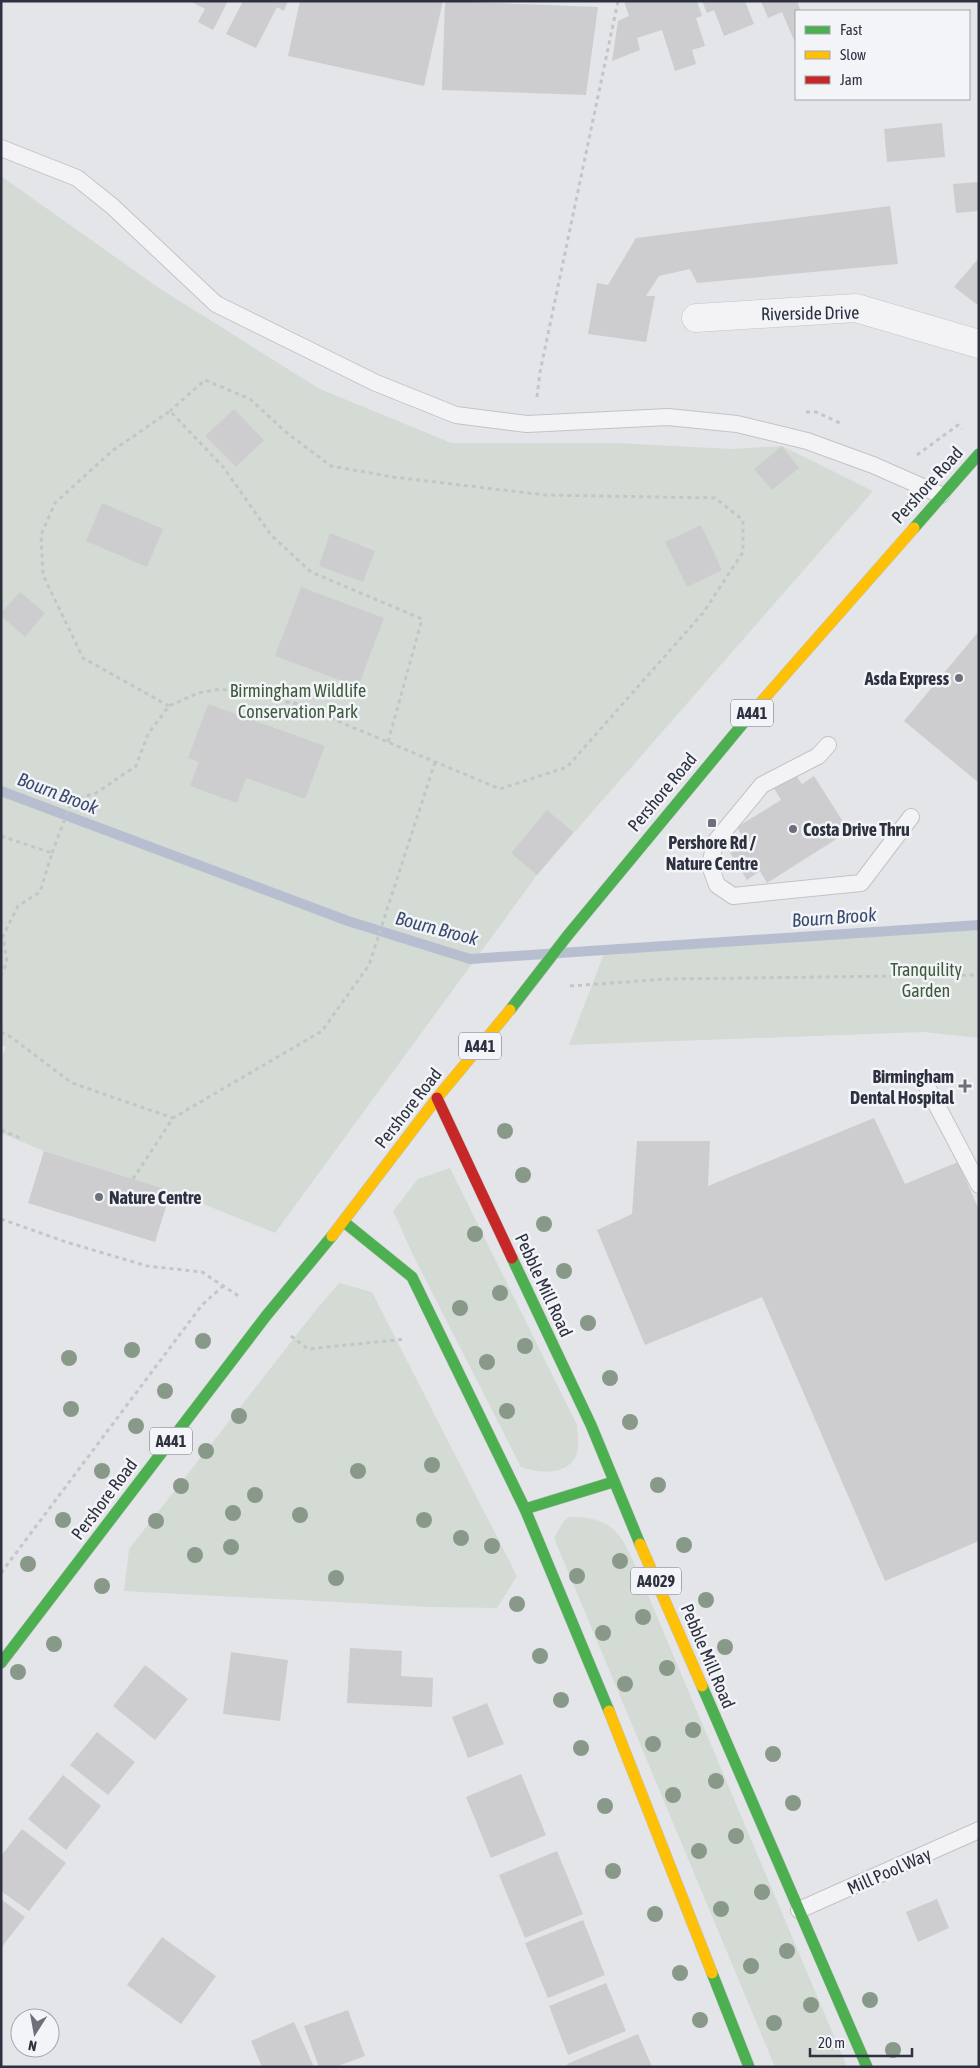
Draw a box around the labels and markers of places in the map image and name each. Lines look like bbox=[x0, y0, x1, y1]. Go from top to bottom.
place label: Asda Express bbox=[864, 668, 950, 689]
marker: Asda Express bbox=[953, 672, 965, 684]
marker: Pershore Rd / Nature Centre bbox=[706, 817, 718, 829]
place label: Costa Drive Thru bbox=[803, 819, 910, 840]
marker: Costa Drive Thru bbox=[787, 823, 799, 835]
place label: Pershore Rd / Nature Centre bbox=[666, 832, 758, 874]
place label: Birmingham Dental Hospital bbox=[850, 1066, 954, 1108]
marker: Birmingham Dental Hospital bbox=[958, 1079, 972, 1093]
place label: Nature Centre bbox=[109, 1187, 201, 1208]
marker: Nature Centre bbox=[93, 1191, 105, 1203]

